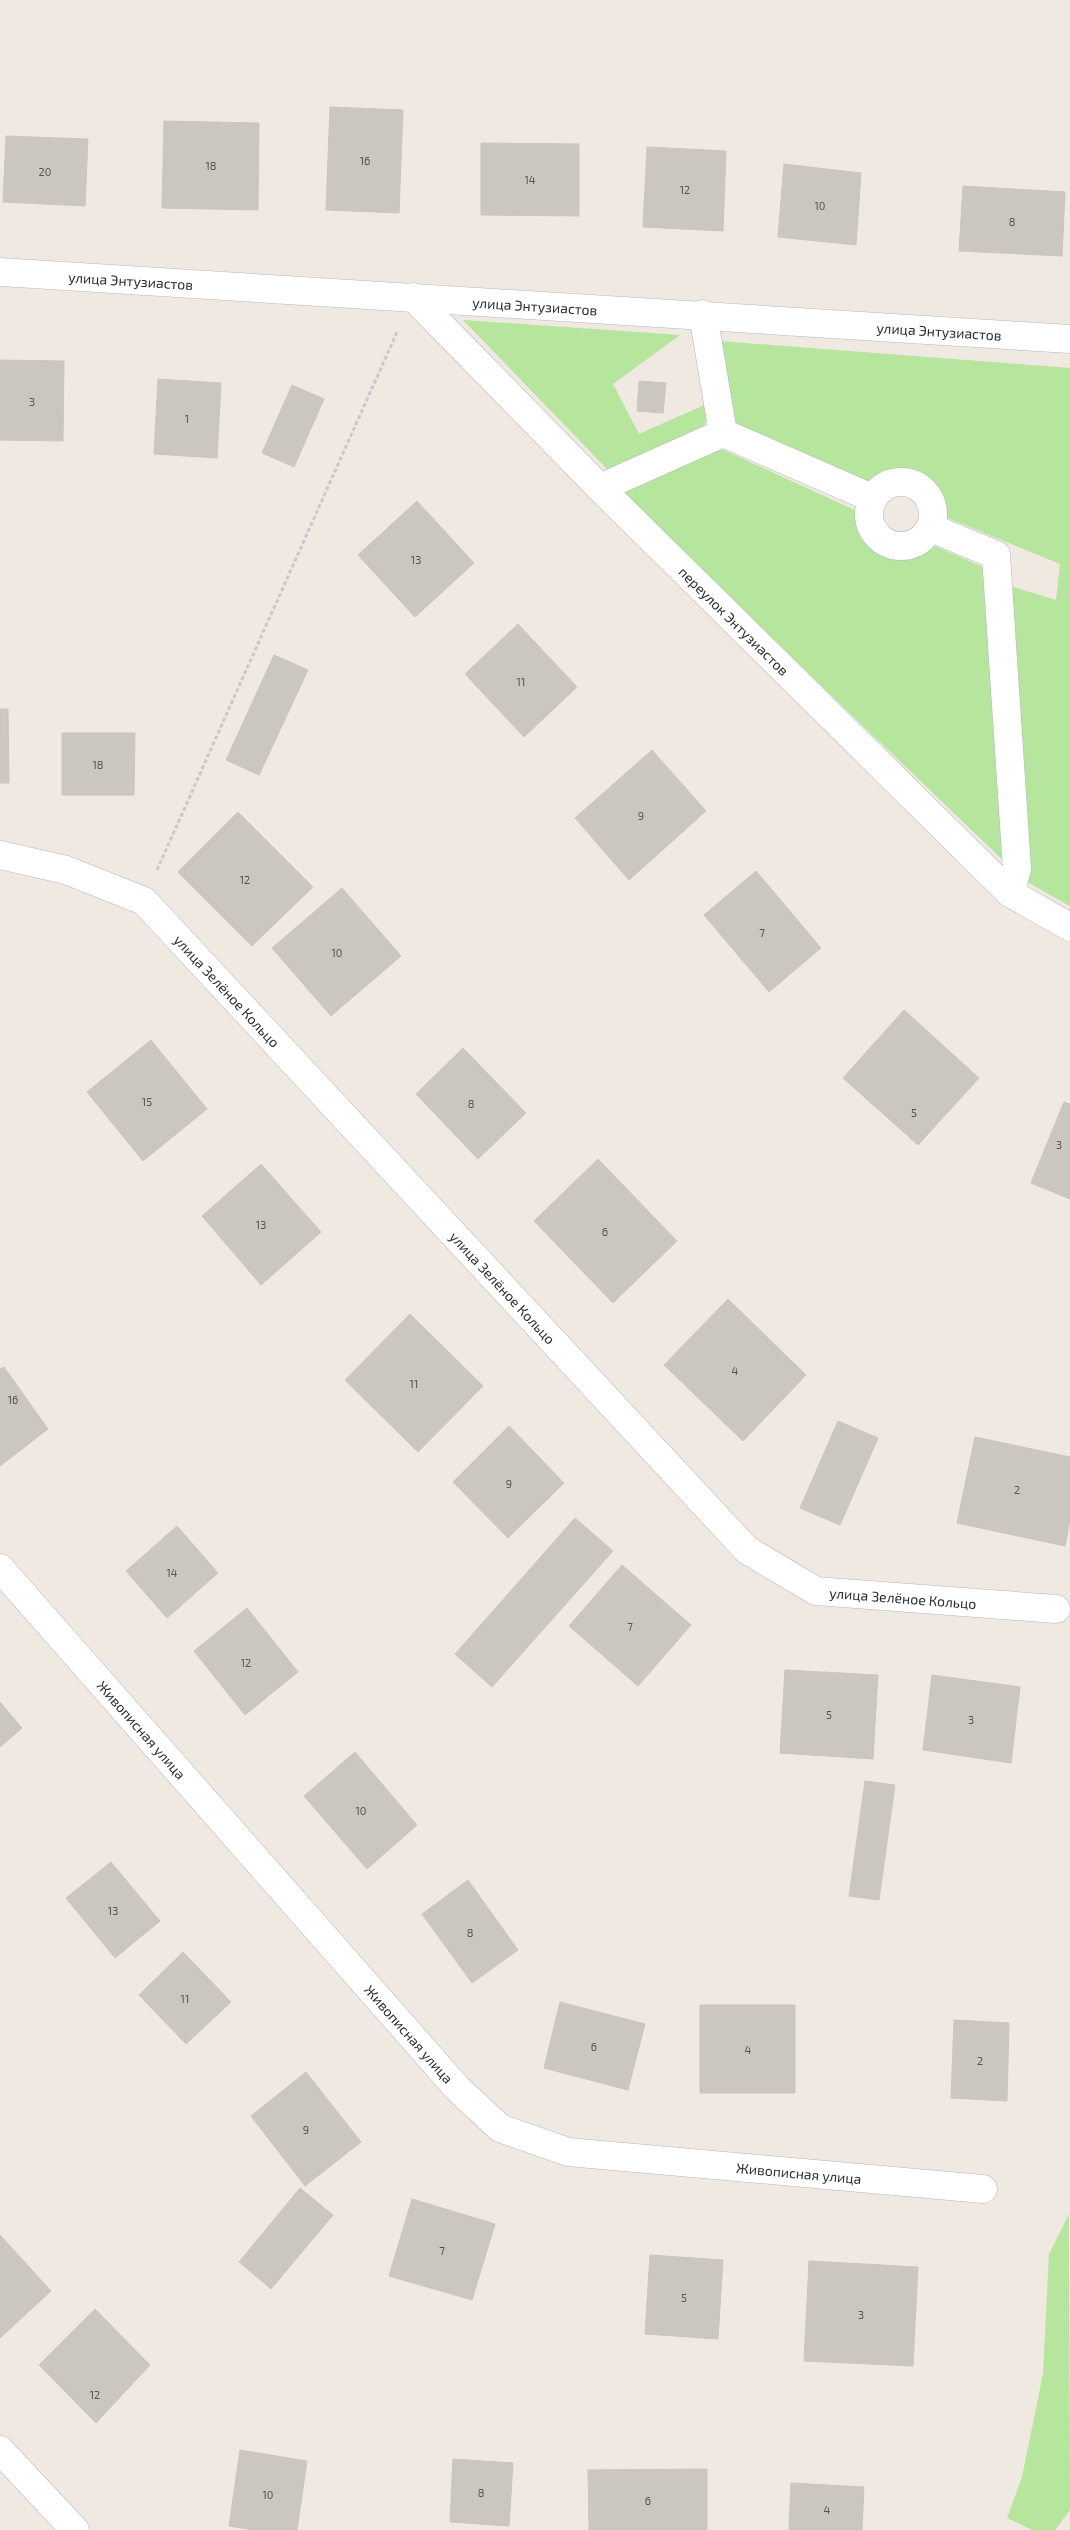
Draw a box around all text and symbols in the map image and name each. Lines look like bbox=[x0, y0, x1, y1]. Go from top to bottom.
house number: 16 bbox=[360, 154, 370, 167]
house number: 18 bbox=[205, 159, 217, 172]
house number: 20 bbox=[39, 165, 51, 178]
house number: 14 bbox=[524, 173, 536, 186]
house number: 12 bbox=[680, 183, 690, 196]
house number: 10 bbox=[814, 199, 826, 212]
house number: 8 bbox=[1009, 215, 1015, 228]
street label: улица Энтузиастов bbox=[68, 268, 194, 293]
street label: улица Энтузиастов bbox=[472, 293, 598, 318]
street label: улица Энтузиастов bbox=[876, 318, 1002, 343]
house number: 3 bbox=[29, 395, 35, 408]
house number: 1 bbox=[185, 412, 189, 425]
house number: 13 bbox=[411, 553, 421, 566]
street label: переулок Энтузиастов bbox=[676, 563, 793, 679]
house number: 11 bbox=[517, 675, 525, 688]
house number: 18 bbox=[92, 758, 104, 771]
house number: 9 bbox=[638, 809, 644, 822]
house number: 12 bbox=[240, 873, 250, 886]
house number: 7 bbox=[759, 926, 765, 939]
street label: улица Зелёное Кольцо bbox=[171, 931, 284, 1050]
house number: 10 bbox=[331, 946, 343, 959]
house number: 15 bbox=[142, 1095, 152, 1108]
house number: 8 bbox=[468, 1097, 474, 1110]
house number: 5 bbox=[911, 1106, 917, 1119]
house number: 3 bbox=[1056, 1138, 1062, 1151]
house number: 13 bbox=[256, 1218, 266, 1231]
house number: 6 bbox=[602, 1225, 608, 1238]
street label: улица Зелёное Кольцо bbox=[447, 1228, 559, 1347]
house number: 4 bbox=[732, 1364, 739, 1377]
house number: 11 bbox=[410, 1377, 418, 1390]
house number: 16 bbox=[8, 1393, 18, 1406]
house number: 9 bbox=[506, 1477, 512, 1490]
house number: 2 bbox=[1014, 1483, 1020, 1496]
house number: 14 bbox=[166, 1566, 178, 1579]
street label: улица Зелёное Кольцо bbox=[829, 1584, 977, 1612]
house number: 7 bbox=[627, 1620, 633, 1633]
house number: 12 bbox=[241, 1656, 251, 1669]
street label: Живописная улица bbox=[94, 1677, 190, 1782]
house number: 5 bbox=[826, 1708, 832, 1721]
house number: 3 bbox=[968, 1713, 974, 1726]
house number: 10 bbox=[355, 1804, 367, 1817]
house number: 13 bbox=[108, 1904, 118, 1917]
house number: 8 bbox=[467, 1926, 473, 1939]
street label: Живописная улица bbox=[361, 1981, 457, 2086]
house number: 11 bbox=[181, 1992, 189, 2005]
house number: 6 bbox=[591, 2040, 597, 2053]
house number: 4 bbox=[745, 2043, 752, 2056]
house number: 2 bbox=[977, 2054, 983, 2067]
house number: 9 bbox=[303, 2123, 309, 2136]
street label: Живописная улица bbox=[736, 2159, 862, 2187]
house number: 7 bbox=[439, 2244, 445, 2257]
house number: 5 bbox=[681, 2291, 687, 2304]
house number: 3 bbox=[858, 2308, 864, 2321]
house number: 12 bbox=[90, 2388, 100, 2401]
house number: 8 bbox=[478, 2486, 484, 2499]
house number: 10 bbox=[262, 2488, 274, 2501]
house number: 6 bbox=[645, 2494, 651, 2507]
house number: 4 bbox=[824, 2503, 831, 2516]

